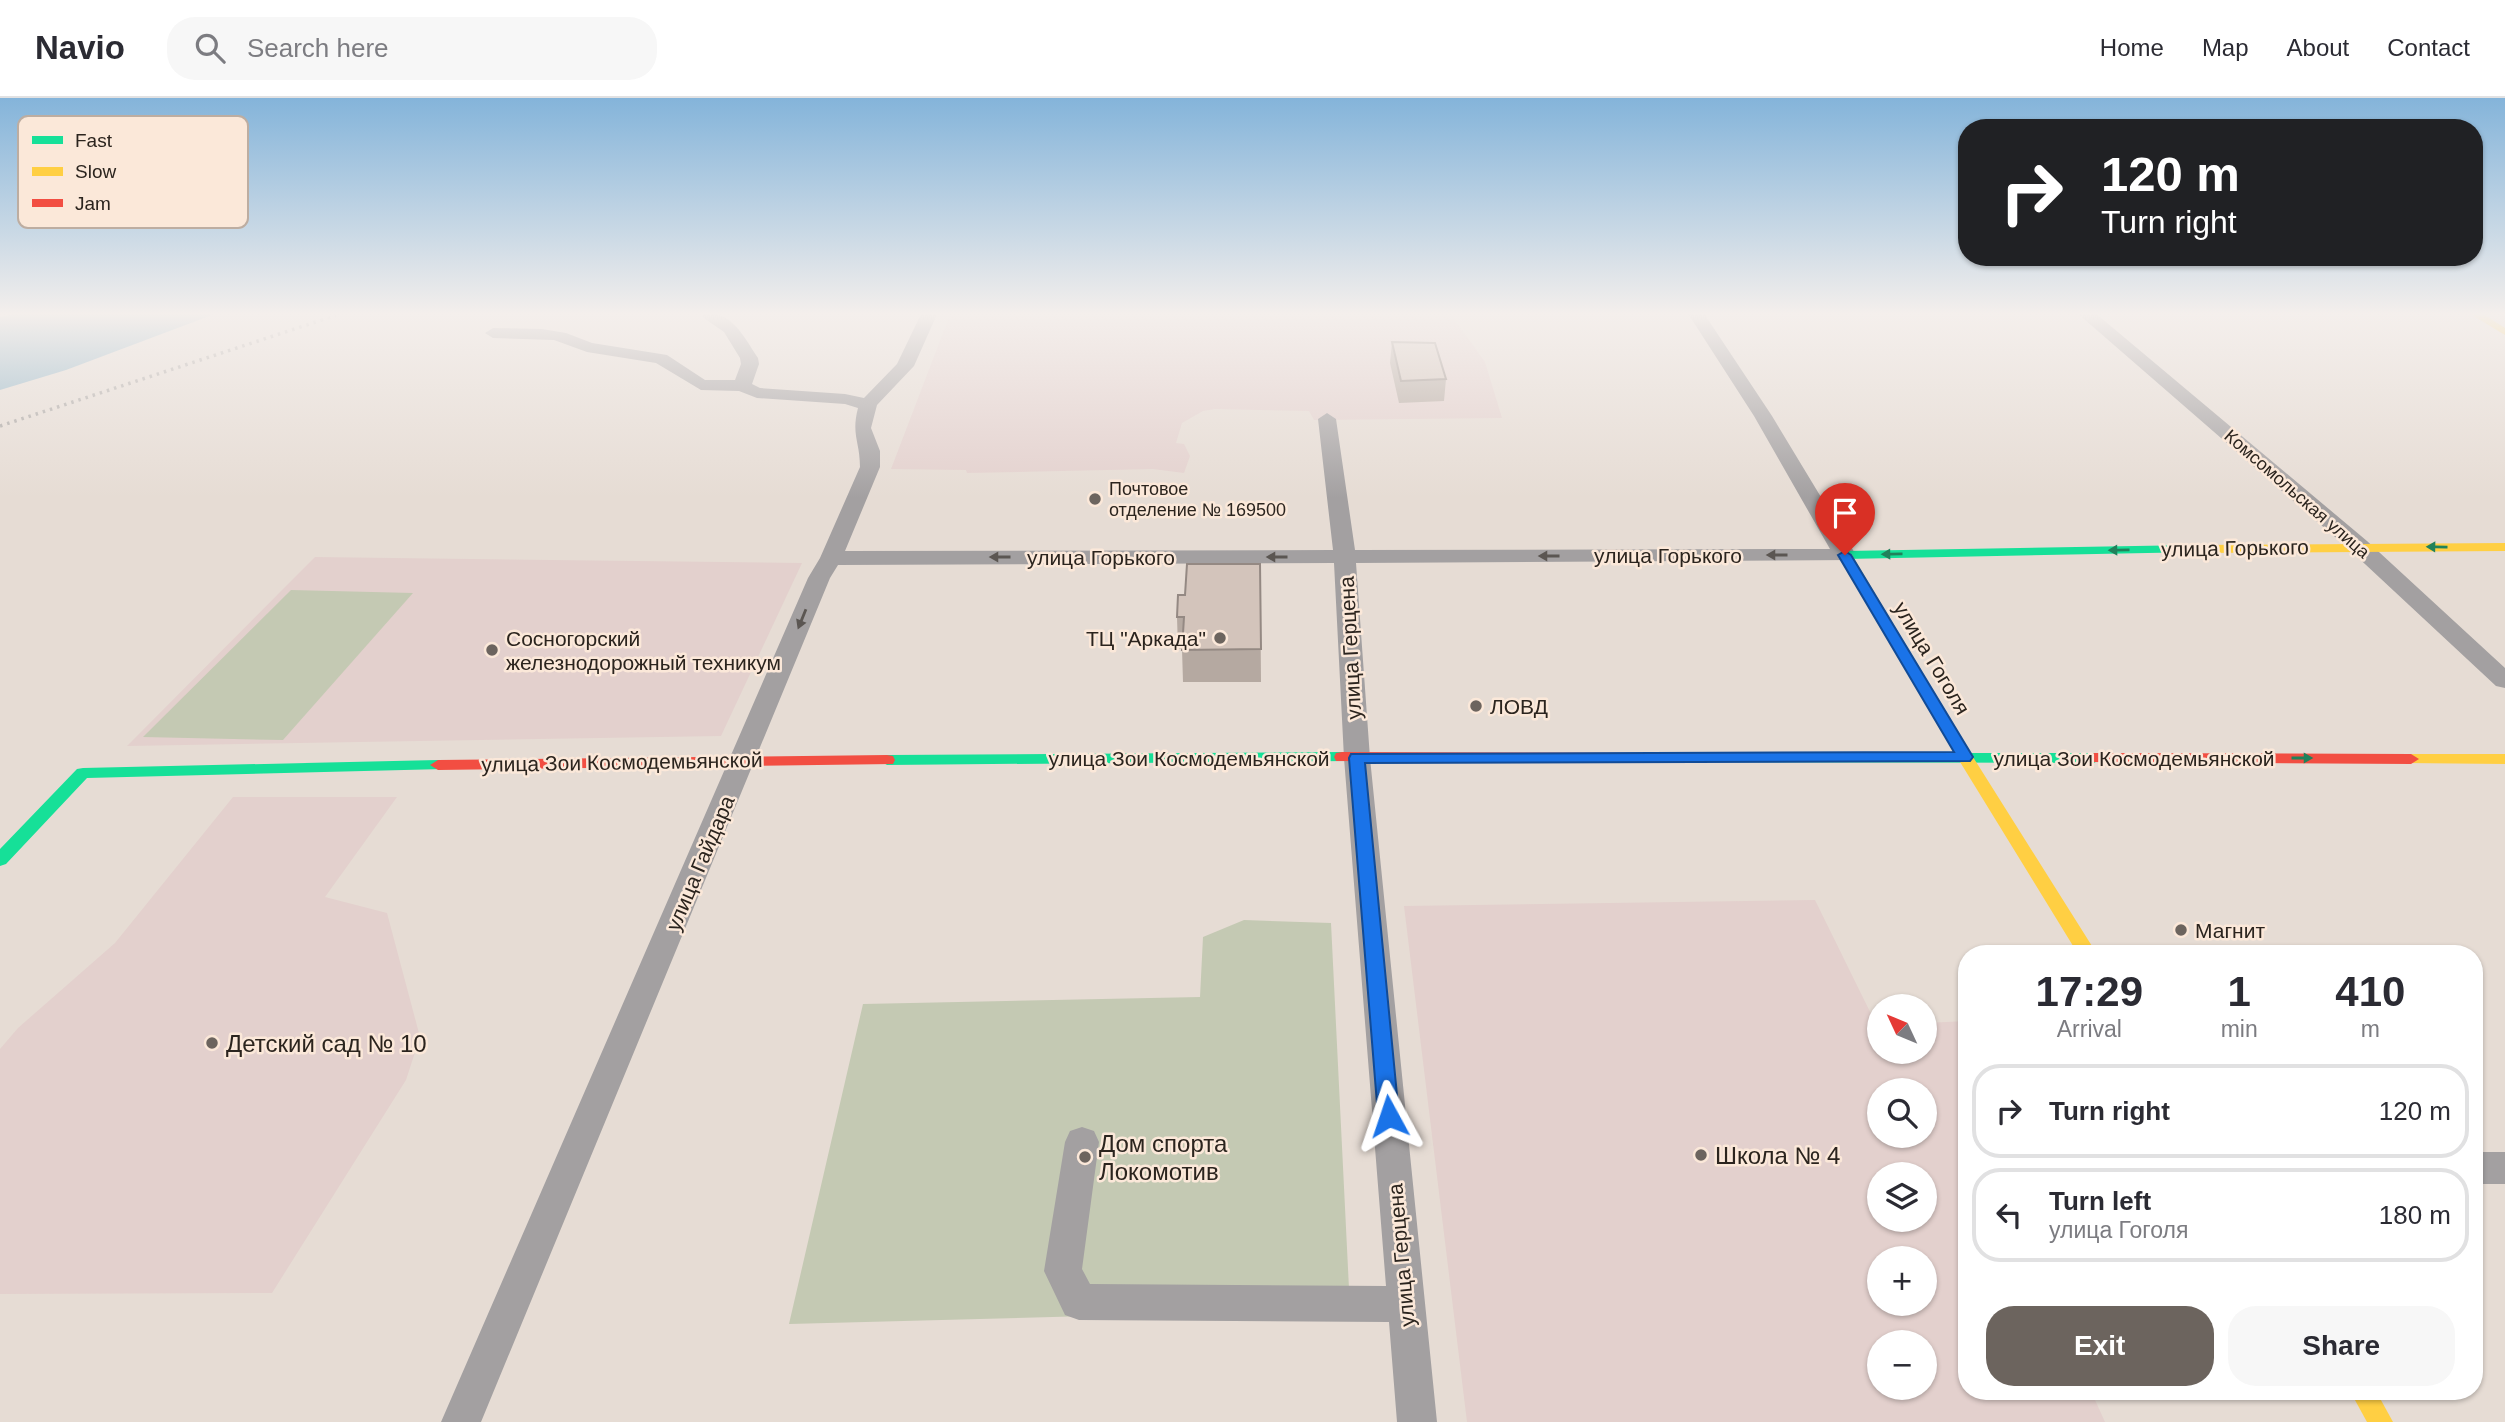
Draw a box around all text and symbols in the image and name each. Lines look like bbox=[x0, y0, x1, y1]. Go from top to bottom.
search box bbox=[167, 17, 657, 80]
text: Navio bbox=[35, 29, 125, 66]
icon: search bbox=[191, 29, 229, 67]
text: Search here bbox=[247, 33, 389, 63]
text: Home bbox=[2100, 34, 2164, 61]
text: Map bbox=[2202, 34, 2249, 61]
text: About bbox=[2287, 34, 2349, 61]
text: Contact bbox=[2387, 34, 2470, 61]
legend bbox=[18, 116, 248, 228]
text: Fast bbox=[75, 130, 113, 151]
icon: right bbox=[1986, 147, 2077, 238]
text: 120 m bbox=[2101, 147, 2240, 201]
text: Slow bbox=[75, 161, 116, 182]
text: Jam bbox=[75, 193, 111, 214]
text: Turn right bbox=[2101, 204, 2237, 240]
street label: Комсомольская улица bbox=[2220, 426, 2374, 563]
place label: Почтовое отделение № 169500 bbox=[1109, 479, 1286, 520]
pin bbox=[1815, 483, 1875, 555]
marker: Почтовое отделение № 169500 bbox=[1087, 491, 1103, 507]
icon: arrive bbox=[1826, 494, 1864, 532]
street label: улица Горького bbox=[2161, 535, 2309, 561]
one-way arrow bbox=[2426, 541, 2448, 552]
street label: улица Горького bbox=[1594, 544, 1742, 567]
one-way arrow bbox=[2108, 544, 2130, 556]
street label: улица Горького bbox=[1027, 546, 1175, 569]
one-way arrow bbox=[1765, 549, 1787, 561]
one-way arrow bbox=[1881, 549, 1903, 560]
one-way arrow bbox=[1538, 550, 1560, 562]
one-way arrow bbox=[1265, 551, 1287, 563]
one-way arrow bbox=[989, 552, 1011, 563]
street label: улица Герцена bbox=[1335, 575, 1365, 720]
street label: улица Гоголя bbox=[1889, 598, 1975, 718]
one-way arrow bbox=[796, 609, 807, 630]
place label: Сосногорский железнодорожный техникум bbox=[506, 627, 781, 674]
place label: ТЦ "Аркада" bbox=[1086, 627, 1206, 650]
marker: ТЦ "Аркада" bbox=[1212, 630, 1228, 646]
marker: Сосногорский железнодорожный техникум bbox=[484, 642, 500, 658]
place label: ЛОВД bbox=[1490, 695, 1548, 718]
marker: ЛОВД bbox=[1468, 698, 1484, 714]
street label: улица Зои Космодемьянской bbox=[1048, 747, 1330, 770]
street label: улица Зои Космодемьянской bbox=[1993, 747, 2275, 770]
street label: улица Зои Космодемьянской bbox=[481, 748, 763, 776]
one-way arrow bbox=[2292, 752, 2314, 764]
street label: улица Гайдара bbox=[661, 792, 739, 934]
place label: Магнит bbox=[2195, 919, 2265, 942]
marker: Магнит bbox=[2173, 922, 2189, 938]
text: 17:29 bbox=[2036, 968, 2143, 1015]
text: 1 bbox=[2227, 968, 2251, 1015]
text: 410 bbox=[2335, 968, 2405, 1015]
north arrow bbox=[1867, 994, 1937, 1064]
map controls bbox=[1867, 994, 1937, 1400]
text: Arrival bbox=[2057, 1016, 2122, 1042]
text: min bbox=[2221, 1016, 2258, 1042]
text: m bbox=[2361, 1016, 2380, 1042]
place label: Детский сад № 10 bbox=[226, 1030, 427, 1057]
marker: Детский сад № 10 bbox=[204, 1035, 220, 1051]
button: search bbox=[1867, 1078, 1937, 1148]
position arrow bbox=[1352, 1079, 1426, 1153]
icon: right bbox=[1990, 1092, 2028, 1130]
text: Turn right bbox=[2049, 1096, 2170, 1126]
text: 120 m bbox=[2379, 1096, 2451, 1126]
place label: Дом спорта Локомотив bbox=[1099, 1130, 1228, 1185]
place label: Школа № 4 bbox=[1715, 1142, 1840, 1169]
marker: Школа № 4 bbox=[1693, 1147, 1709, 1163]
marker: Дом спорта Локомотив bbox=[1077, 1149, 1093, 1165]
button: layers bbox=[1867, 1162, 1937, 1232]
street label: улица Герцена bbox=[1383, 1182, 1419, 1328]
text: Turn left bbox=[2049, 1186, 2151, 1216]
icon: left bbox=[1990, 1196, 2028, 1234]
text: 180 m bbox=[2379, 1200, 2451, 1230]
text: улица Гоголя bbox=[2049, 1217, 2188, 1243]
button: + bbox=[1867, 1246, 1937, 1316]
button: Exit bbox=[1986, 1306, 2214, 1386]
button: Share bbox=[2228, 1306, 2455, 1386]
button: − bbox=[1867, 1330, 1937, 1400]

